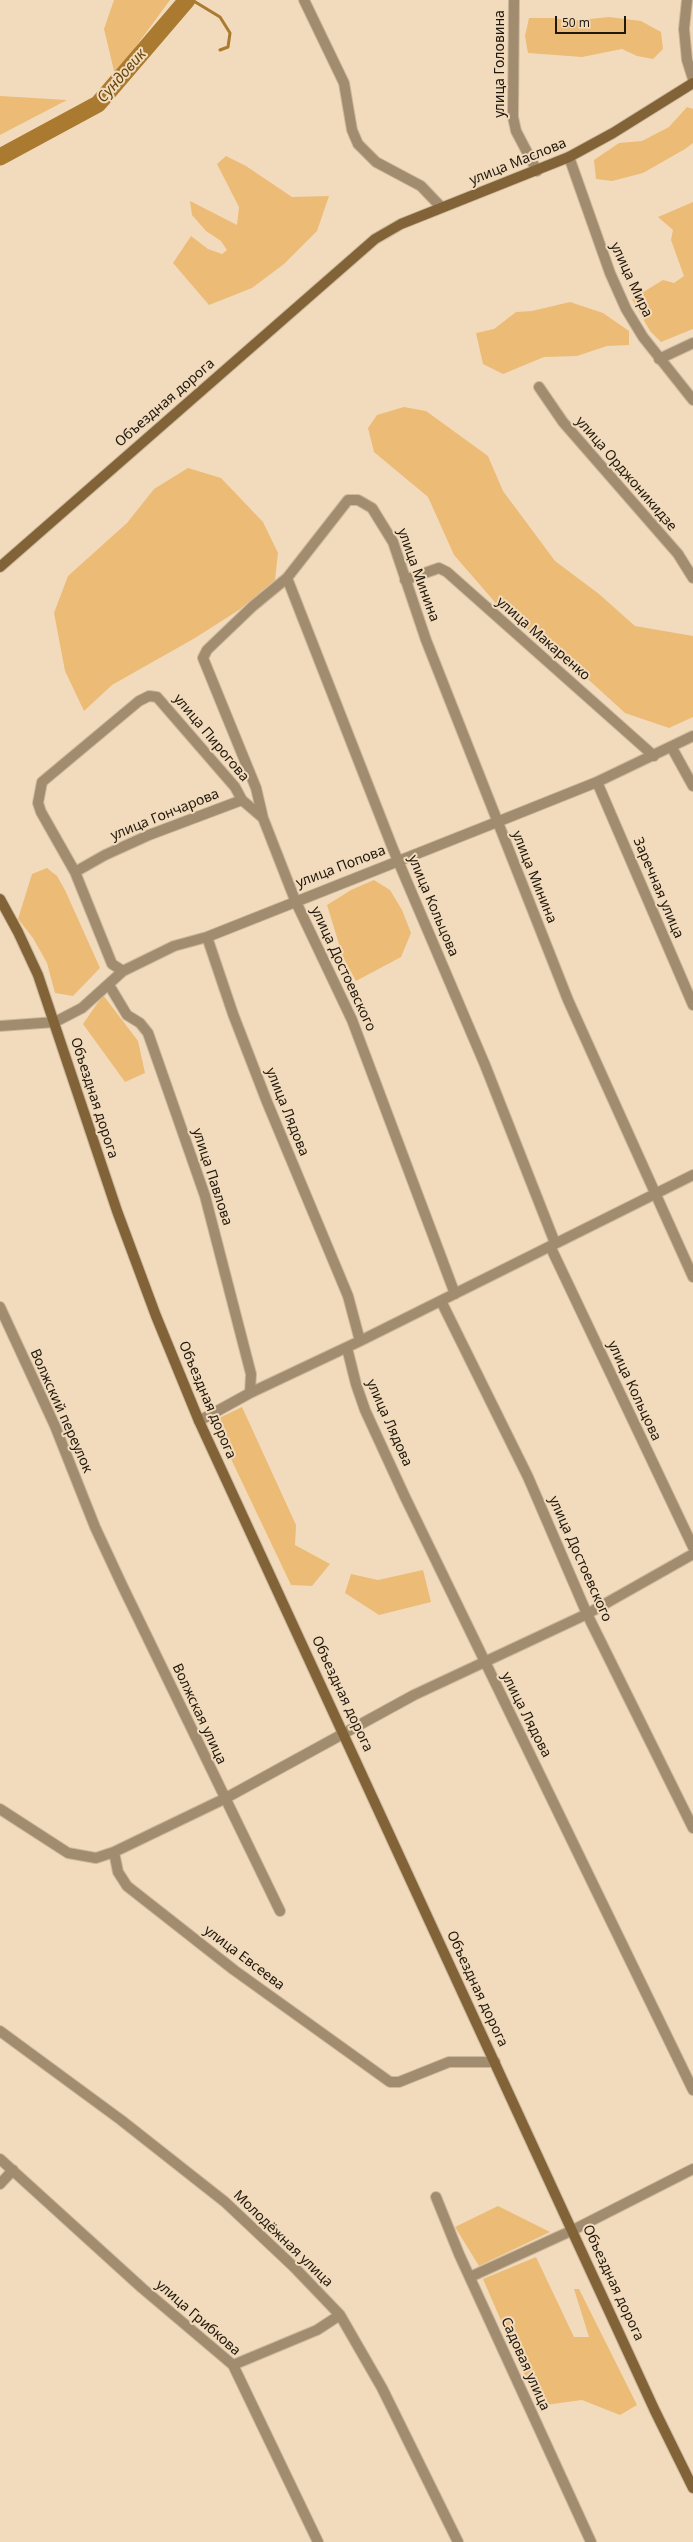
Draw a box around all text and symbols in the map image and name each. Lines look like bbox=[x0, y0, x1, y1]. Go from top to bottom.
scale bar bbox=[557, 8, 628, 34]
street label: улица Головина bbox=[492, 10, 508, 118]
text: 50 m bbox=[562, 14, 590, 31]
water label: Сундовик bbox=[94, 45, 150, 107]
street label: улица Маслова bbox=[467, 135, 569, 189]
street label: улица Мира bbox=[606, 240, 656, 320]
street label: Объездная дорога bbox=[112, 355, 218, 451]
street label: улица Орджоникидзе bbox=[572, 413, 680, 535]
street label: улица Минина bbox=[393, 526, 443, 624]
street label: улица Макаренко bbox=[493, 594, 593, 684]
street label: улица Пирогова bbox=[170, 691, 252, 785]
street label: улица Гончарова bbox=[108, 786, 222, 844]
street label: улица Минина bbox=[508, 828, 560, 926]
street label: Заречная улица bbox=[629, 835, 687, 941]
street label: улица Попова bbox=[294, 842, 388, 892]
street label: улица Кольцова bbox=[404, 853, 462, 959]
street label: улица Достоевского bbox=[307, 904, 379, 1034]
street label: Объездная дорога bbox=[66, 1035, 122, 1161]
street label: улица Лядова bbox=[262, 1065, 312, 1159]
street label: улица Павлова bbox=[188, 1126, 236, 1228]
street label: улица Кольцова bbox=[603, 1338, 665, 1444]
street label: Объездная дорога bbox=[175, 1339, 239, 1461]
street label: Волжский переулок bbox=[26, 1346, 96, 1476]
street label: улица Лядова bbox=[362, 1377, 416, 1469]
street label: улица Достоевского bbox=[545, 1494, 615, 1624]
street label: Объездная дорога bbox=[308, 1633, 376, 1755]
street label: Волжская улица bbox=[168, 1661, 230, 1767]
street label: улица Лядова bbox=[497, 1669, 555, 1761]
street label: улица Евсеева bbox=[200, 1922, 288, 1994]
street label: Объездная дорога bbox=[443, 1928, 511, 2050]
street label: Молодёжная улица bbox=[230, 2187, 336, 2291]
street label: Объездная дорога bbox=[579, 2222, 647, 2344]
street label: улица Грибкова bbox=[152, 2277, 244, 2359]
street label: Садовая улица bbox=[497, 2315, 553, 2413]

